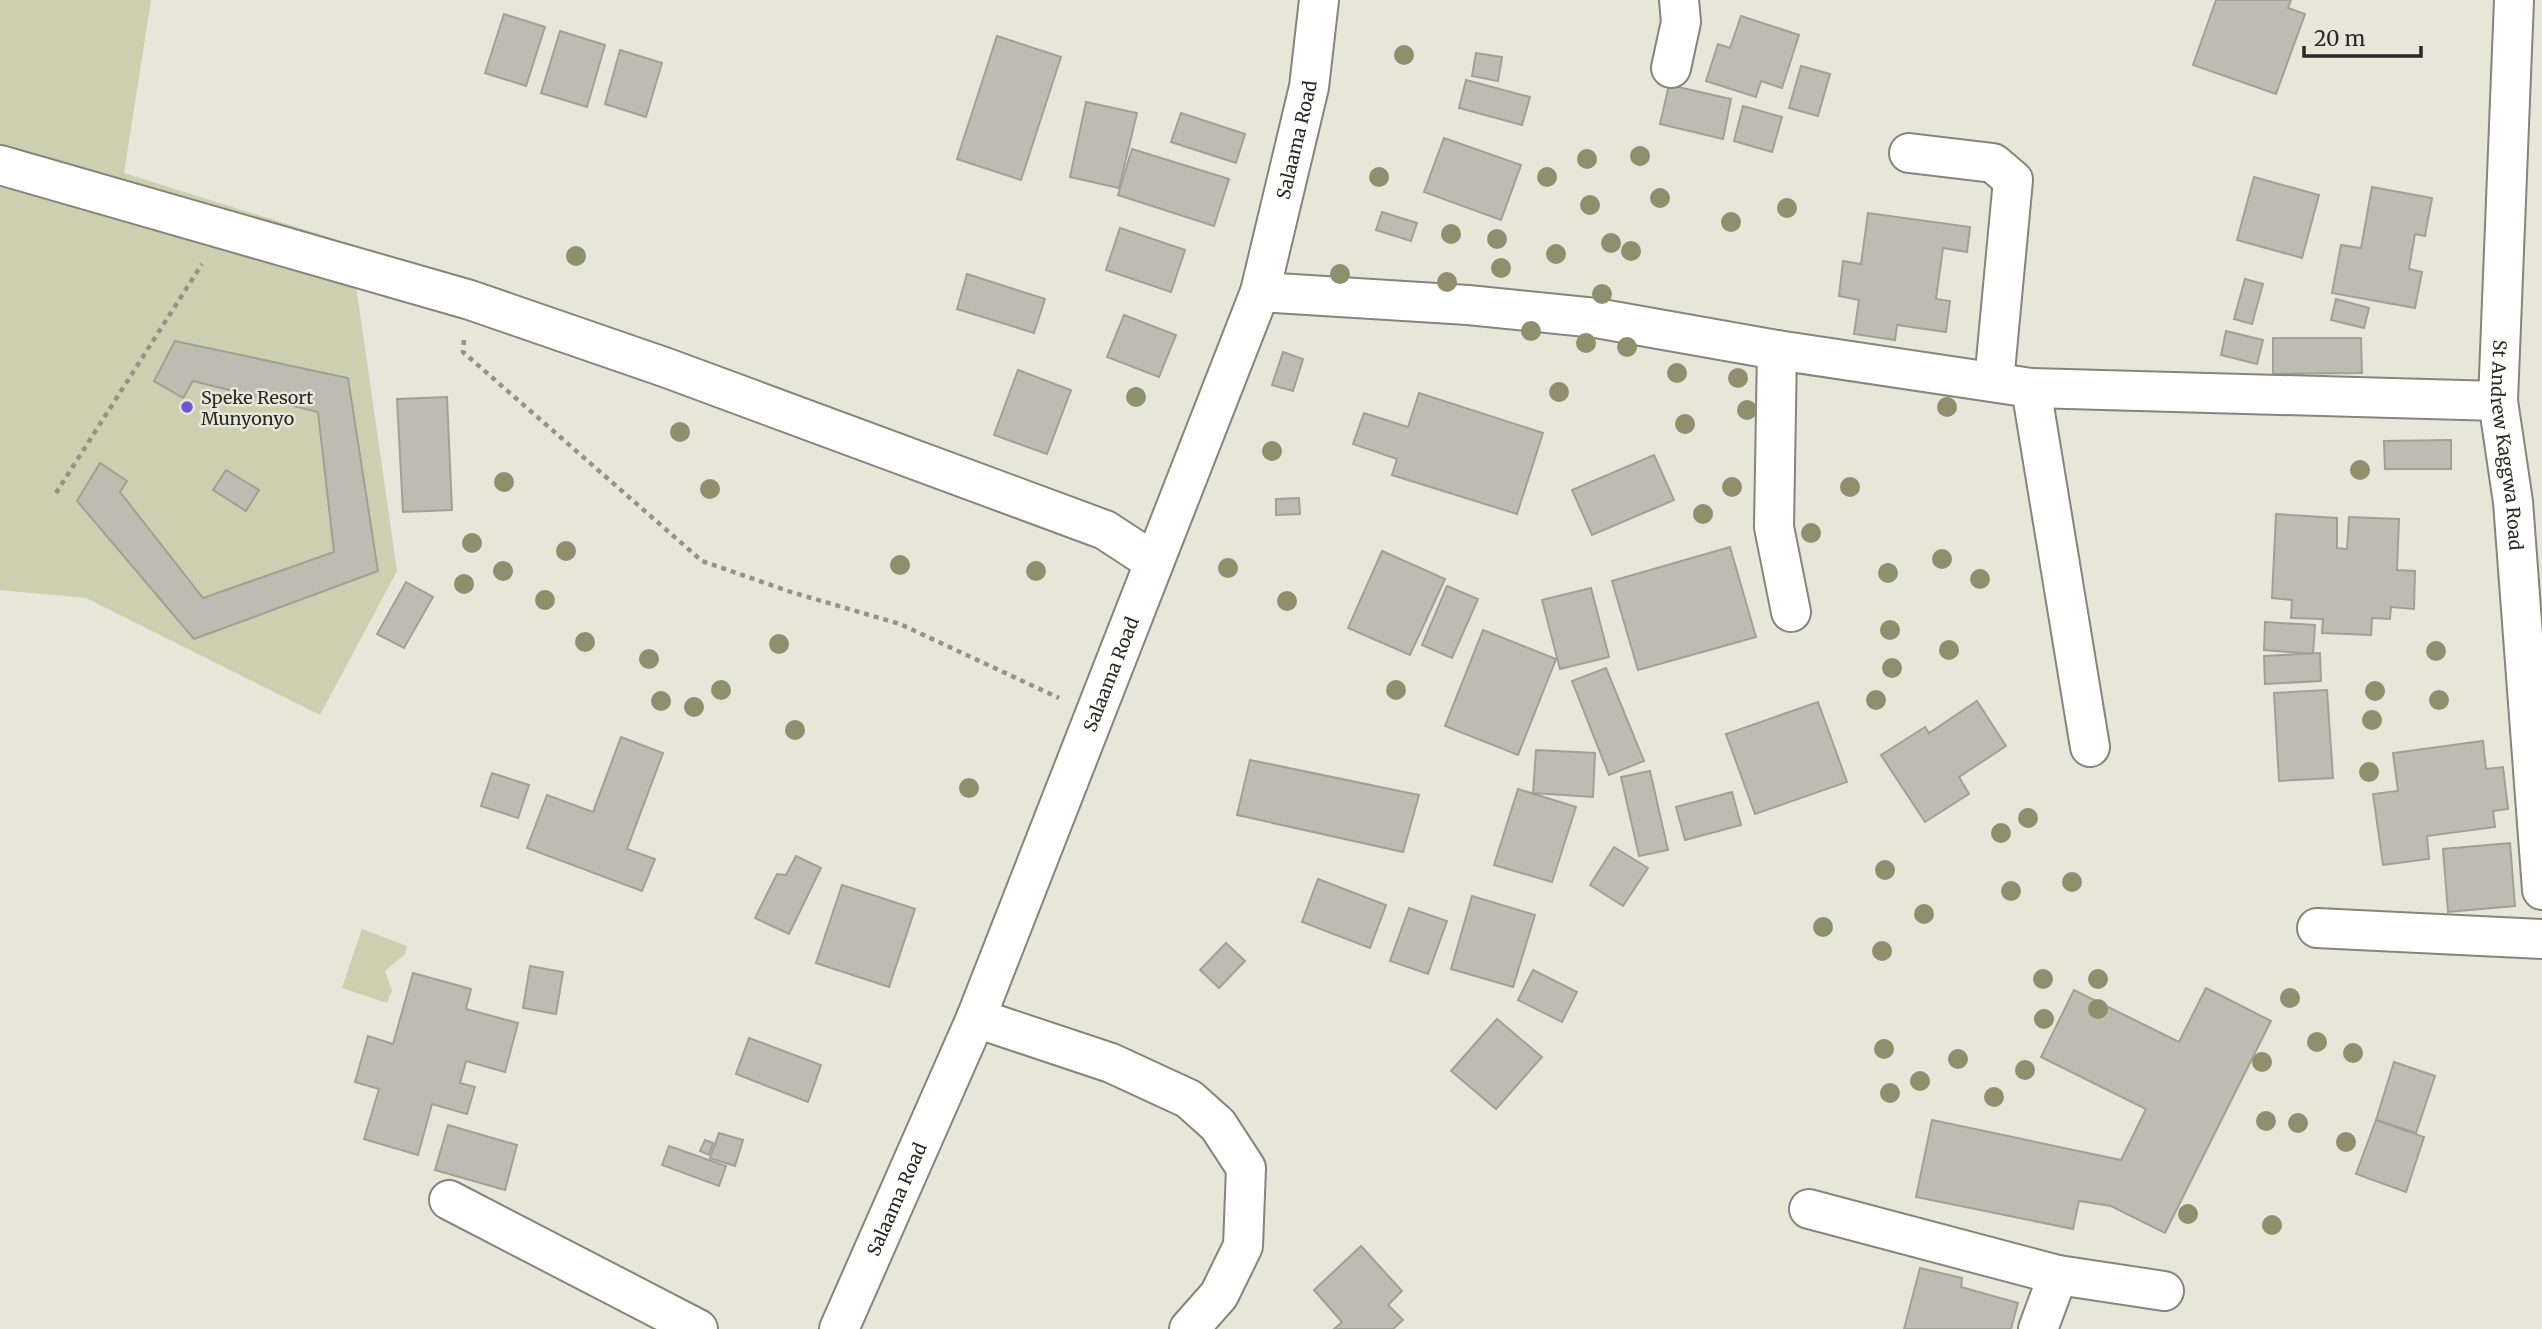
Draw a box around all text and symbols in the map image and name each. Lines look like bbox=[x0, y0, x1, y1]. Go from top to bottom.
scale bar bbox=[2304, 14, 2421, 58]
text: 20 m bbox=[2314, 25, 2366, 52]
street label: Salaama Road bbox=[1271, 79, 1321, 201]
street label: St Andrew Kaggwa Road bbox=[2486, 339, 2528, 551]
place label: Speke Resort Munyonyo bbox=[201, 386, 313, 430]
marker: Speke Resort Munyonyo bbox=[179, 399, 195, 415]
street label: Salaama Road bbox=[1078, 613, 1143, 735]
street label: Salaama Road bbox=[861, 1139, 931, 1259]

